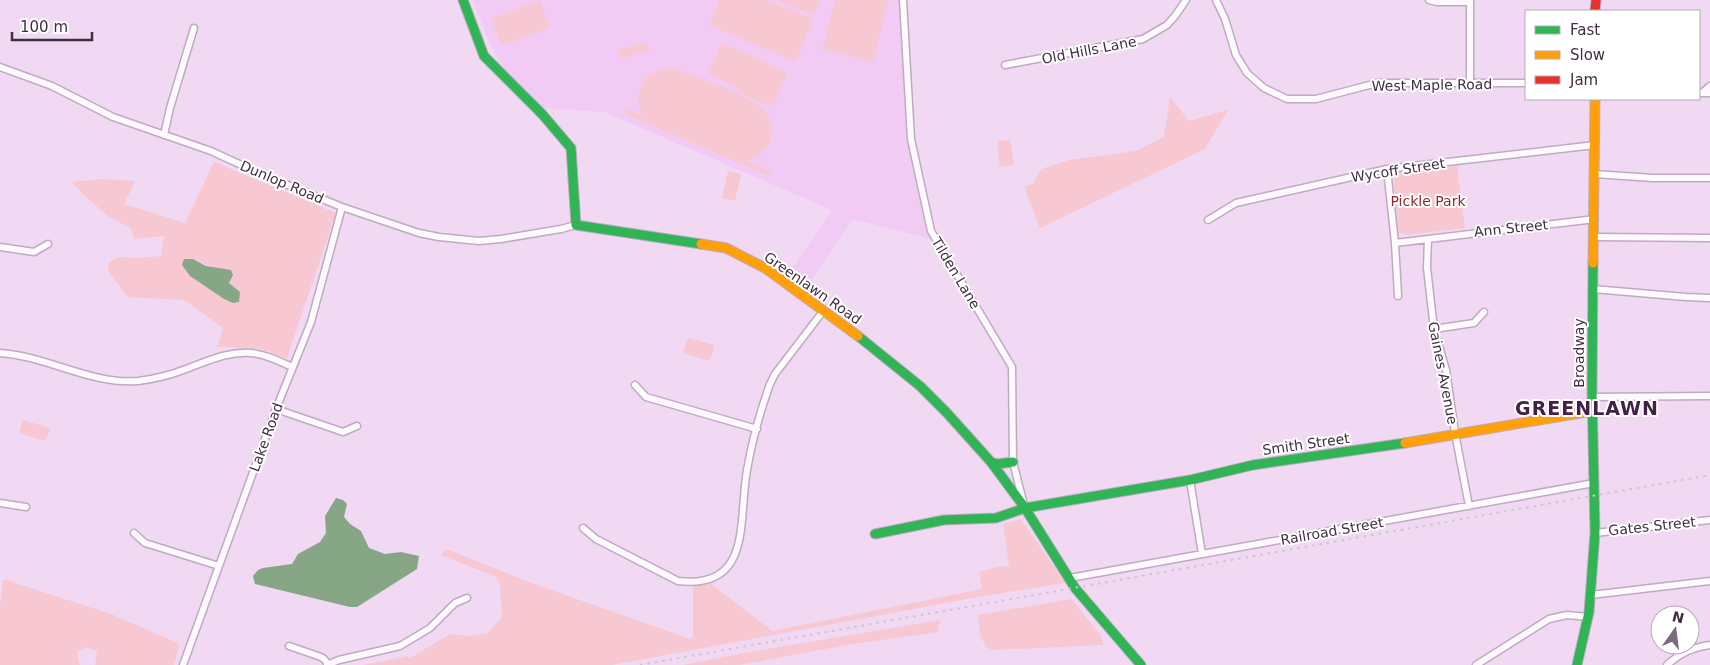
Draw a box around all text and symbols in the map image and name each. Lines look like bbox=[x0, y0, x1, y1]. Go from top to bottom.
scale bar bbox=[12, 10, 92, 42]
legend bbox=[1525, 10, 1700, 100]
text: 100 m bbox=[20, 18, 68, 36]
text: Fast bbox=[1570, 21, 1600, 39]
street label: Old Hills Lane bbox=[1040, 33, 1138, 67]
text: Slow bbox=[1570, 46, 1605, 64]
text: Jam bbox=[1569, 71, 1598, 89]
street label: West Maple Road bbox=[1372, 76, 1492, 94]
street label: Wycoff Street bbox=[1350, 155, 1447, 185]
street label: Dunlop Road bbox=[238, 157, 326, 207]
park label: Pickle Park bbox=[1390, 193, 1466, 209]
street label: Ann Street bbox=[1473, 216, 1549, 240]
street label: Tilden Lane bbox=[928, 233, 984, 312]
street label: Greenlawn Road bbox=[761, 249, 865, 327]
street label: Broadway bbox=[1571, 318, 1587, 388]
street label: Gaines Avenue bbox=[1425, 320, 1461, 426]
district label: GREENLAWN bbox=[1515, 397, 1659, 419]
street label: Lake Road bbox=[246, 400, 286, 474]
street label: Smith Street bbox=[1261, 430, 1351, 458]
street label: Gates Street bbox=[1607, 513, 1697, 539]
street label: Railroad Street bbox=[1279, 514, 1385, 548]
north arrow bbox=[1650, 605, 1700, 655]
text: N bbox=[1671, 608, 1686, 627]

